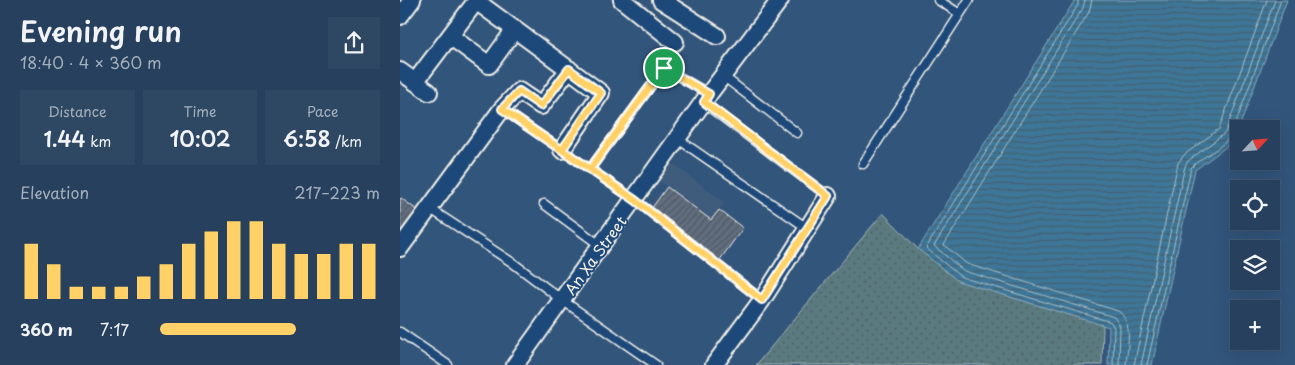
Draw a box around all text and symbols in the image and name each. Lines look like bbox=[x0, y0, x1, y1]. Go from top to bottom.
text: Evening run bbox=[20, 9, 182, 52]
button: share bbox=[328, 17, 380, 69]
pin bbox=[643, 47, 685, 89]
text: 18:40 · 4 × 360 m bbox=[20, 50, 162, 74]
icon: arrive bbox=[650, 54, 678, 82]
text: Distance bbox=[48, 101, 107, 122]
text: Time bbox=[183, 101, 217, 122]
text: Pace bbox=[307, 101, 338, 122]
north arrow bbox=[1230, 120, 1280, 170]
map controls bbox=[1230, 120, 1280, 350]
text: 1.44 bbox=[43, 122, 86, 154]
text: 10:02 bbox=[169, 122, 231, 154]
text: 6:58 bbox=[283, 122, 331, 154]
text: km bbox=[86, 131, 111, 152]
text: /km bbox=[331, 131, 362, 152]
text: Elevation bbox=[20, 180, 89, 204]
text: 217–223 m bbox=[294, 180, 380, 204]
button: locate bbox=[1230, 180, 1280, 230]
street label: An Xa Street bbox=[558, 211, 632, 299]
button: layers bbox=[1230, 240, 1280, 290]
button: + bbox=[1230, 300, 1280, 350]
text: 360 m bbox=[20, 317, 73, 341]
text: 7:17 bbox=[100, 317, 129, 341]

